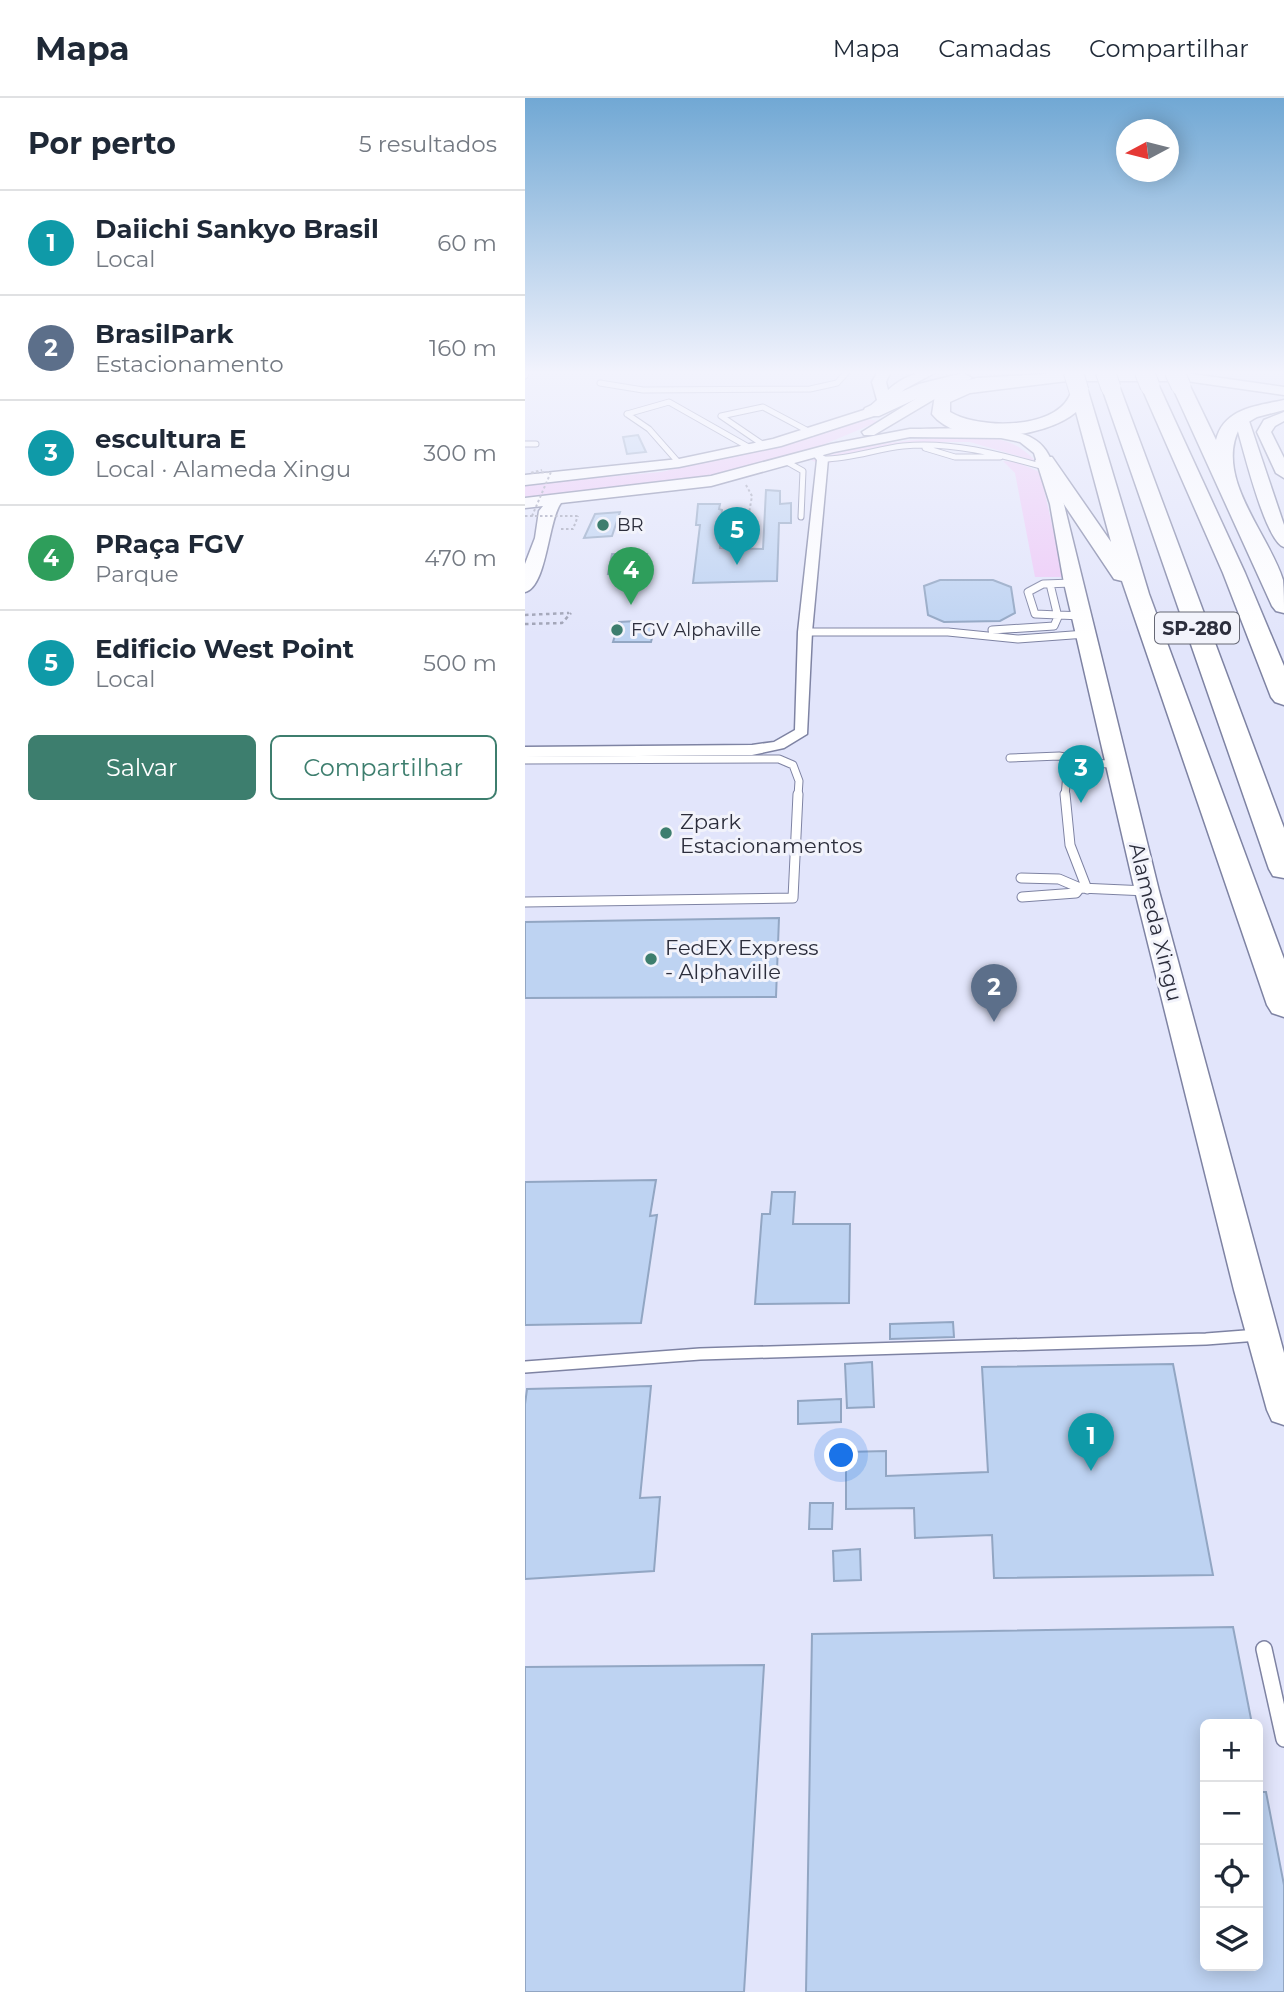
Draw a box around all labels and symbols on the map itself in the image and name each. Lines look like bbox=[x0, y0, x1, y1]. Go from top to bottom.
north arrow bbox=[1116, 119, 1179, 182]
pin: 5 bbox=[714, 507, 760, 565]
place label: BR bbox=[617, 514, 644, 536]
marker: BR bbox=[595, 517, 611, 533]
pin: 4 bbox=[608, 547, 654, 605]
road number: SP-280 bbox=[1155, 612, 1239, 643]
place label: FGV Alphaville bbox=[631, 619, 761, 641]
marker: FGV Alphaville bbox=[609, 622, 625, 638]
pin: 3 bbox=[1058, 745, 1104, 803]
place label: Zpark Estacionamentos bbox=[680, 809, 862, 858]
marker: Zpark Estacionamentos bbox=[658, 825, 674, 841]
street label: Alameda Xingu bbox=[1124, 840, 1188, 1004]
place label: FedEX Express - Alphaville bbox=[665, 935, 819, 984]
marker: FedEX Express - Alphaville bbox=[643, 951, 659, 967]
pin: 2 bbox=[971, 964, 1017, 1022]
pin: 1 bbox=[1068, 1413, 1114, 1471]
your location bbox=[824, 1438, 858, 1472]

